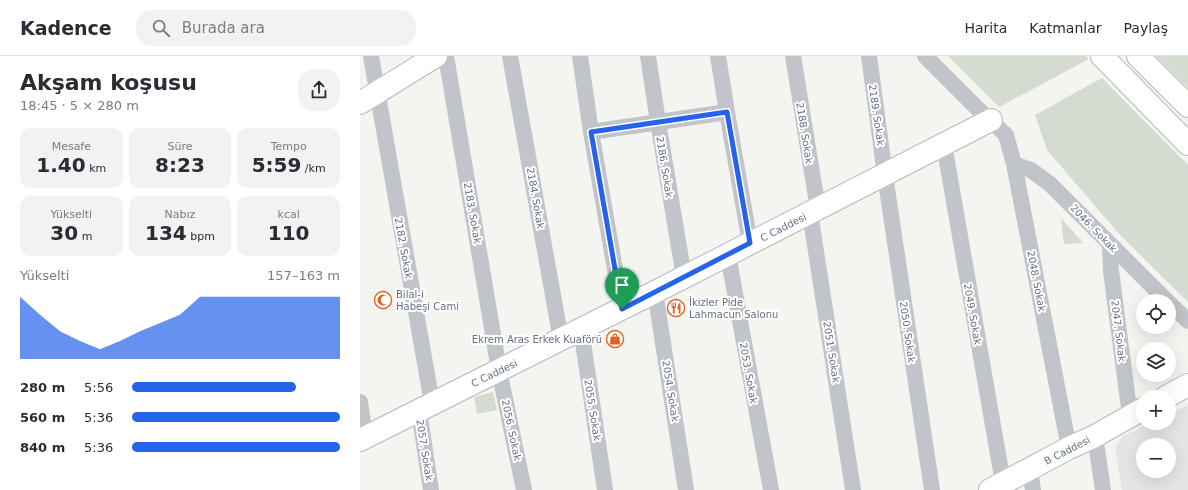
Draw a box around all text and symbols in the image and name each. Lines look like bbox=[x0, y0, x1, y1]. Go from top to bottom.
search box bbox=[136, 10, 416, 46]
text: Kadence bbox=[20, 17, 112, 39]
icon: search bbox=[150, 17, 172, 39]
text: Burada ara bbox=[182, 19, 265, 37]
text: Harita bbox=[964, 20, 1007, 36]
text: Katmanlar bbox=[1029, 20, 1102, 36]
text: Paylaş bbox=[1124, 20, 1168, 36]
button: share bbox=[298, 69, 340, 111]
text: Akşam koşusu bbox=[20, 70, 197, 95]
street label: 2189. Sokak bbox=[867, 84, 886, 147]
text: 18:45 · 5 × 280 m bbox=[20, 98, 139, 113]
street label: 2188. Sokak bbox=[794, 102, 815, 165]
street label: 2186. Sokak bbox=[654, 136, 675, 199]
text: Mesafe bbox=[52, 140, 91, 153]
text: Süre bbox=[167, 140, 193, 153]
text: Tempo bbox=[271, 140, 307, 153]
text: 1.40 bbox=[36, 153, 86, 177]
text: 8:23 bbox=[155, 153, 205, 177]
text: 5:59 bbox=[252, 153, 301, 177]
text: km bbox=[86, 162, 106, 175]
text: /km bbox=[301, 162, 326, 175]
street label: 2184. Sokak bbox=[525, 167, 546, 230]
street label: 2183. Sokak bbox=[462, 182, 483, 245]
street label: 2046. Sokak bbox=[1068, 202, 1119, 255]
text: Yükselti bbox=[50, 208, 92, 221]
text: Nabız bbox=[165, 208, 195, 221]
text: kcal bbox=[278, 208, 300, 221]
street label: C Caddesi bbox=[758, 211, 808, 244]
street label: 2182. Sokak bbox=[393, 217, 414, 280]
text: 30 bbox=[50, 221, 78, 245]
text: 134 bbox=[145, 221, 187, 245]
text: 110 bbox=[268, 221, 310, 245]
text: m bbox=[78, 230, 92, 243]
text: bpm bbox=[187, 230, 215, 243]
street label: 2048. Sokak bbox=[1025, 250, 1048, 313]
text: Yükselti bbox=[20, 268, 69, 283]
text: 157–163 m bbox=[267, 268, 340, 283]
pin bbox=[605, 268, 639, 309]
icon: arrive bbox=[611, 274, 633, 296]
street label: 2049. Sokak bbox=[962, 283, 983, 346]
place label: Bilal-i Habeşi Cami bbox=[396, 289, 459, 312]
mosque icon: Bilal-i Habeşi Cami bbox=[373, 290, 393, 310]
map controls bbox=[1136, 294, 1176, 478]
button: locate bbox=[1136, 294, 1176, 334]
place label: İkizler Pide Lahmacun Salonu bbox=[689, 296, 778, 320]
restaurant icon: İkizler Pide Lahmacun Salonu bbox=[666, 298, 686, 318]
street label: 2047. Sokak bbox=[1109, 300, 1128, 363]
street label: 2050. Sokak bbox=[898, 301, 917, 364]
street label: 2051. Sokak bbox=[821, 321, 842, 384]
shop icon: Ekrem Aras Erkek Kuaförü bbox=[605, 329, 625, 349]
place label: Ekrem Aras Erkek Kuaförü bbox=[472, 334, 602, 345]
street label: 2053. Sokak bbox=[738, 342, 759, 405]
button: layers bbox=[1136, 342, 1176, 382]
street label: C Caddesi bbox=[469, 358, 519, 389]
street label: 2054. Sokak bbox=[660, 360, 681, 423]
street label: 2055. Sokak bbox=[582, 379, 603, 442]
text: 280 m bbox=[20, 380, 65, 395]
text: 5:56 bbox=[84, 380, 113, 395]
button: + bbox=[1136, 390, 1176, 430]
street label: 2056. Sokak bbox=[500, 399, 523, 462]
text: 560 m bbox=[20, 410, 65, 425]
text: 5:36 bbox=[84, 410, 113, 425]
street label: 2057. Sokak bbox=[414, 419, 435, 482]
street label: B Caddesi bbox=[1042, 434, 1092, 467]
button: − bbox=[1136, 438, 1176, 478]
text: 840 m bbox=[20, 440, 65, 455]
text: 5:36 bbox=[84, 440, 113, 455]

